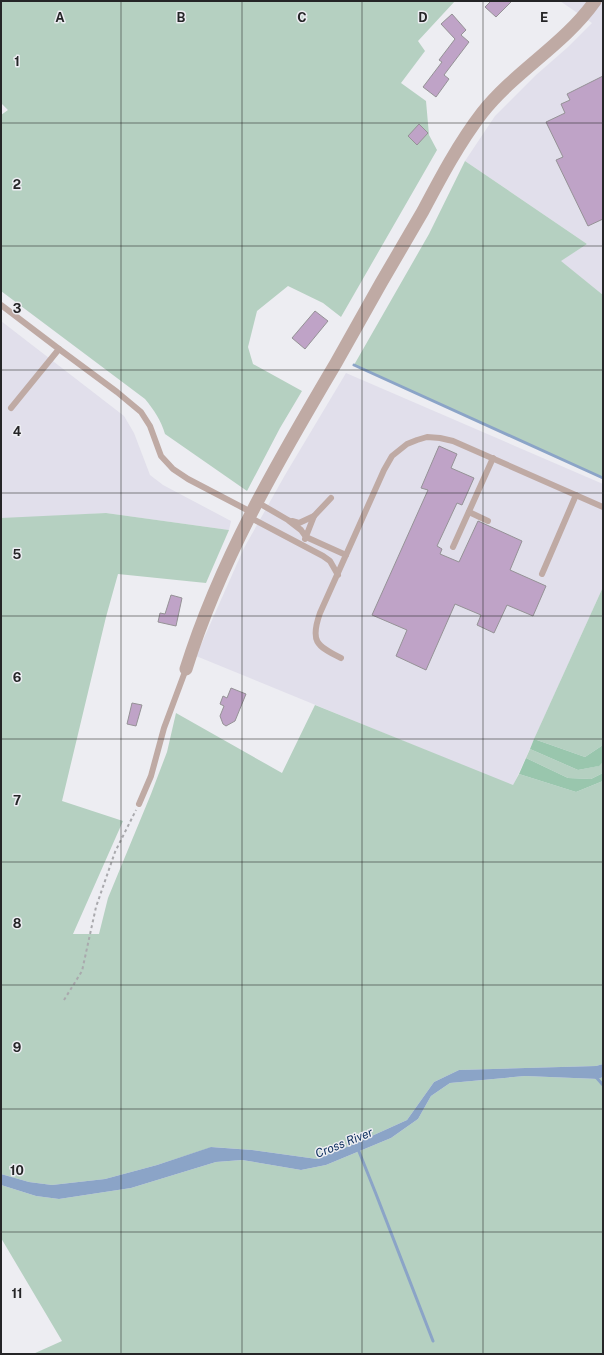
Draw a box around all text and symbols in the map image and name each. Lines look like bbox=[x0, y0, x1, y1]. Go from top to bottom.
text: A bbox=[55, 10, 65, 25]
text: B bbox=[177, 10, 186, 25]
text: C bbox=[297, 10, 307, 25]
text: D bbox=[418, 10, 428, 25]
text: E bbox=[540, 10, 548, 25]
text: 1 bbox=[14, 54, 20, 69]
text: 2 bbox=[13, 177, 21, 192]
text: 3 bbox=[13, 301, 22, 316]
text: 4 bbox=[13, 424, 22, 439]
text: 5 bbox=[13, 547, 22, 562]
text: 6 bbox=[13, 670, 22, 685]
text: 7 bbox=[13, 793, 21, 808]
text: 8 bbox=[13, 916, 22, 931]
text: 9 bbox=[13, 1040, 21, 1055]
water label: Cross River bbox=[313, 1125, 375, 1161]
text: 10 bbox=[10, 1163, 24, 1178]
text: 11 bbox=[11, 1286, 23, 1301]

